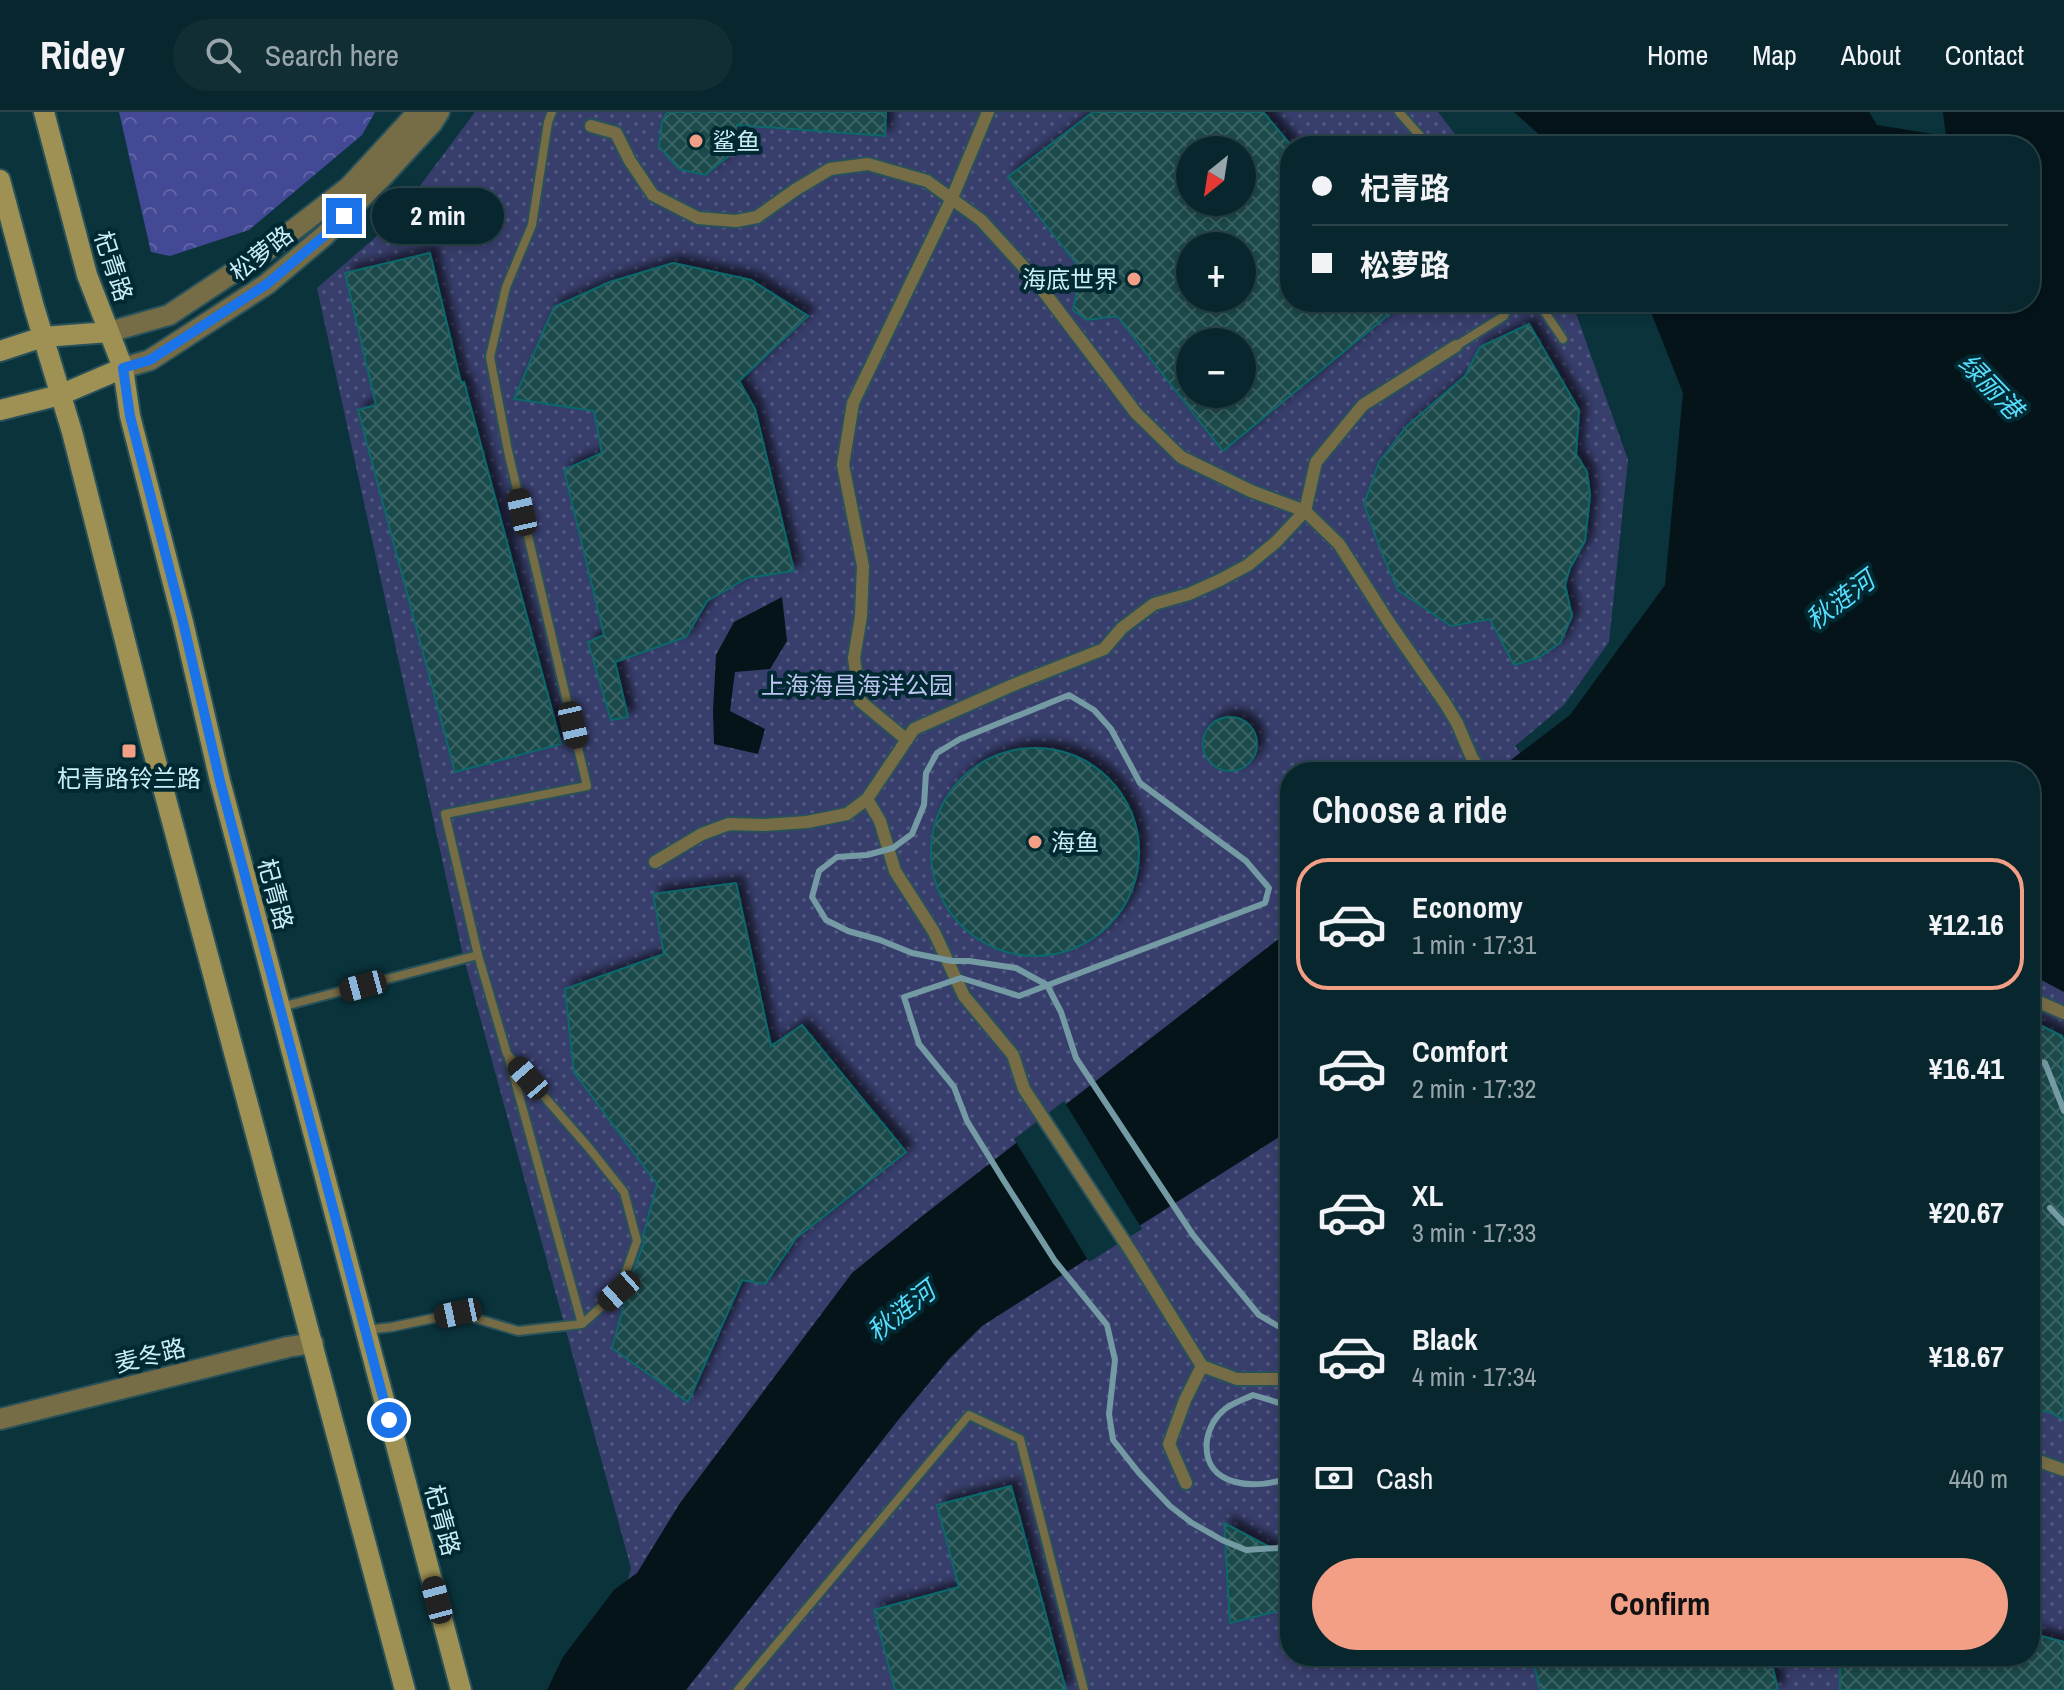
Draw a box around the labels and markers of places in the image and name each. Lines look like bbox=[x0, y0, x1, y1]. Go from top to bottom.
place label: 鲨鱼 bbox=[712, 125, 760, 157]
marker: 鲨鱼 bbox=[687, 132, 705, 150]
place label: 海底世界 bbox=[1022, 263, 1118, 295]
marker: 海底世界 bbox=[1125, 270, 1143, 288]
marker: 杞青路铃兰路 bbox=[120, 742, 138, 760]
place label: 杞青路铃兰路 bbox=[57, 762, 201, 794]
place label: 海鱼 bbox=[1051, 826, 1099, 858]
marker: 海鱼 bbox=[1026, 833, 1044, 851]

